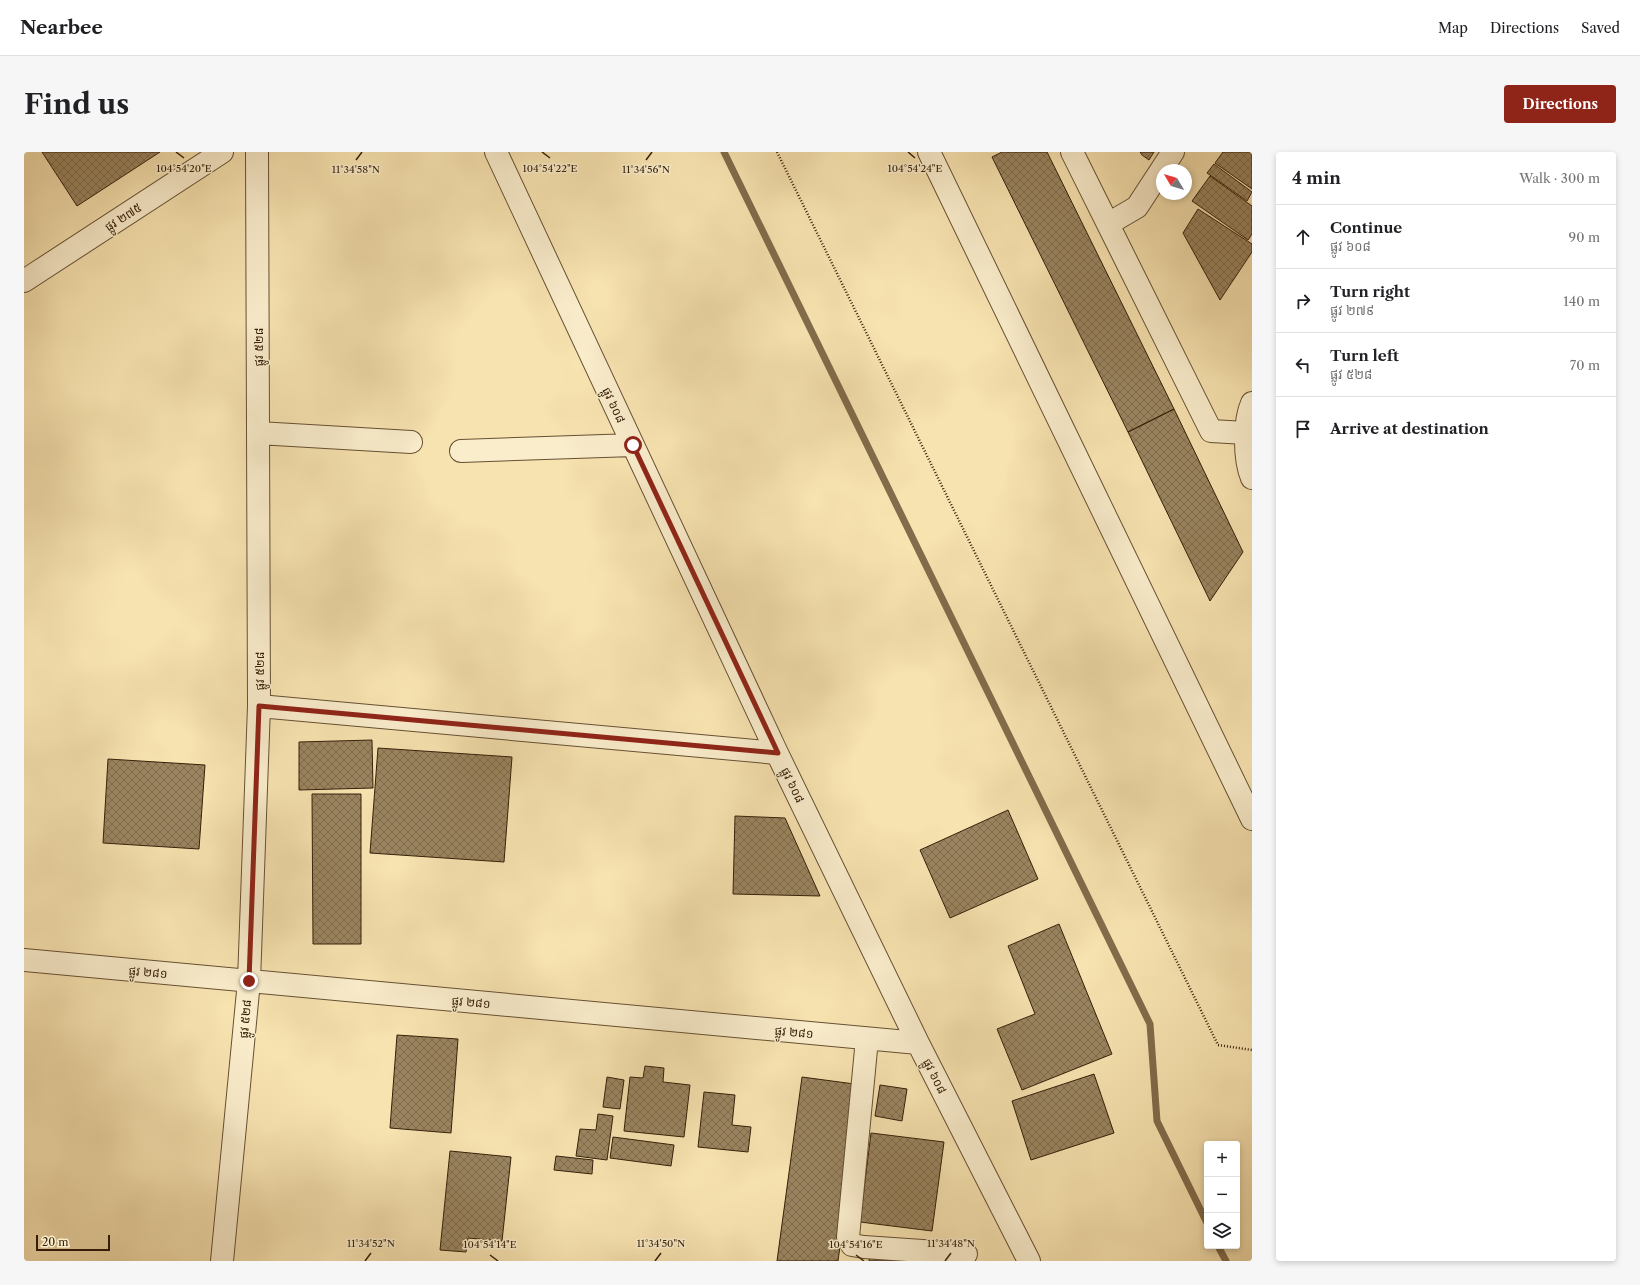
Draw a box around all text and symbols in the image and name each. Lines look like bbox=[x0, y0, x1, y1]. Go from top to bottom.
text: Nearbee bbox=[20, 16, 103, 39]
text: Map bbox=[1438, 19, 1468, 37]
text: Directions bbox=[1490, 19, 1559, 37]
text: Saved bbox=[1581, 19, 1620, 37]
button: Directions bbox=[1504, 85, 1616, 123]
text: Find us bbox=[24, 87, 129, 121]
text: 104°54'20"E bbox=[156, 162, 212, 175]
text: 104°54'22"E bbox=[523, 162, 578, 175]
text: 104°54'24"E bbox=[888, 162, 943, 175]
text: 11°34'58"N bbox=[332, 163, 380, 176]
text: 11°34'56"N bbox=[622, 163, 670, 176]
north arrow bbox=[1156, 164, 1192, 200]
text: 4 min bbox=[1292, 168, 1341, 188]
text: Walk · 300 m bbox=[1519, 170, 1600, 186]
street label: ផ្លូវ ២៧៥ bbox=[102, 200, 146, 237]
text: Continue bbox=[1330, 218, 1402, 237]
icon: ahead bbox=[1292, 226, 1314, 248]
text: 90 m bbox=[1569, 229, 1600, 245]
text: ផ្លូវ ៦០៨ bbox=[1330, 238, 1371, 254]
text: Turn right bbox=[1330, 282, 1410, 301]
icon: right bbox=[1292, 290, 1314, 312]
text: 140 m bbox=[1563, 293, 1600, 309]
text: ផ្លូវ ២៧៩ bbox=[1330, 302, 1374, 318]
street label: ផ្លូវ ៥២៨ bbox=[251, 328, 269, 367]
text: Turn left bbox=[1330, 346, 1399, 365]
icon: left bbox=[1292, 354, 1314, 376]
text: 70 m bbox=[1570, 357, 1600, 373]
text: ផ្លូវ ៥២៨ bbox=[1330, 366, 1372, 382]
street label: ផ្លូវ ៦០៨ bbox=[596, 385, 629, 427]
icon: arrive bbox=[1292, 418, 1314, 440]
text: Arrive at destination bbox=[1330, 419, 1489, 438]
route start bbox=[624, 436, 642, 454]
street label: ផ្លូវ ៥២៨ bbox=[252, 652, 270, 691]
street label: ផ្លូវ ៦០៨ bbox=[775, 765, 808, 807]
street label: ផ្លូវ ២៨១ bbox=[128, 963, 168, 985]
route end bbox=[240, 972, 258, 990]
street label: ផ្លូវ ២៨១ bbox=[451, 993, 491, 1015]
street label: ផ្លូវ ៥២៨ bbox=[236, 999, 258, 1039]
street label: ផ្លូវ ២៨១ bbox=[774, 1023, 814, 1045]
street label: ផ្លូវ ៦០៨ bbox=[917, 1056, 950, 1098]
map controls bbox=[1204, 1141, 1240, 1249]
button: + bbox=[1204, 1141, 1240, 1177]
button: − bbox=[1204, 1177, 1240, 1213]
button: layers bbox=[1204, 1213, 1240, 1249]
scale bar bbox=[36, 1233, 110, 1252]
text: 20 m bbox=[42, 1235, 68, 1249]
text: 11°34'52"N bbox=[347, 1237, 395, 1250]
text: 11°34'50"N bbox=[637, 1237, 685, 1250]
text: 11°34'48"N bbox=[927, 1237, 975, 1250]
text: 104°54'14"E bbox=[463, 1238, 517, 1251]
text: 104°54'16"E bbox=[829, 1238, 883, 1251]

